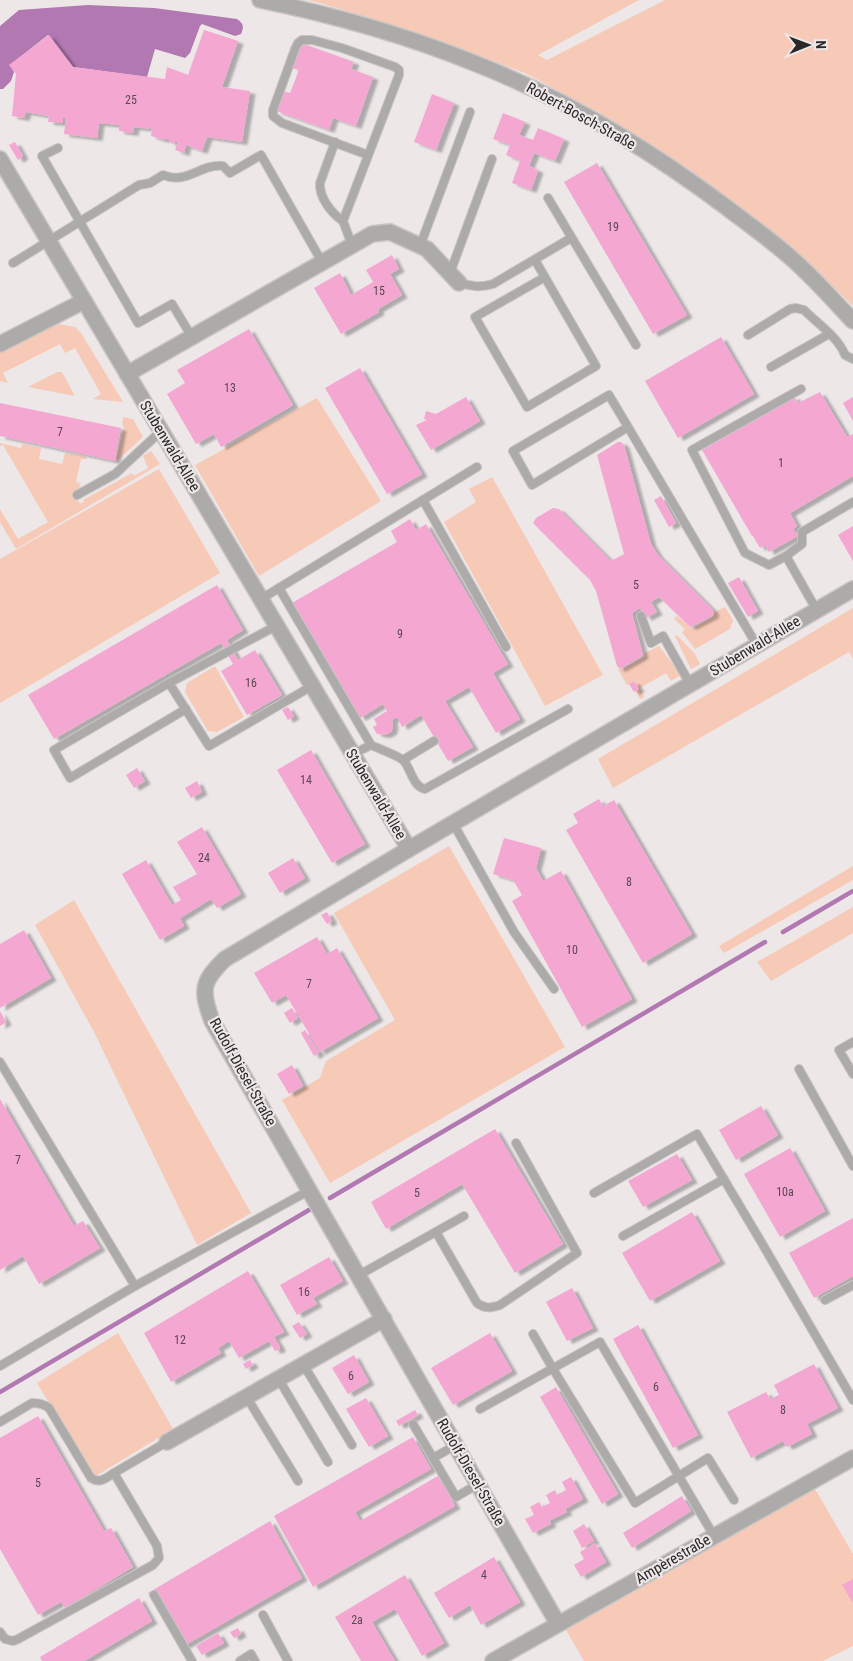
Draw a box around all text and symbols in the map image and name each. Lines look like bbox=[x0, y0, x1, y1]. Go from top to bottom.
north arrow bbox=[783, 20, 833, 70]
text: N bbox=[813, 40, 829, 49]
street label: Robert-Bosch-Straße bbox=[523, 79, 639, 153]
house number: 25 bbox=[125, 93, 137, 107]
house number: 19 bbox=[607, 220, 619, 234]
house number: 15 bbox=[373, 284, 385, 298]
house number: 13 bbox=[224, 381, 236, 395]
street label: Stubenwald-Allee bbox=[136, 398, 204, 494]
house number: 7 bbox=[57, 425, 63, 439]
house number: 1 bbox=[778, 456, 784, 470]
house number: 5 bbox=[633, 578, 639, 592]
street label: Stubenwald-Allee bbox=[707, 612, 803, 680]
house number: 9 bbox=[397, 627, 403, 641]
house number: 16 bbox=[245, 676, 257, 690]
street label: Stubenwald-Allee bbox=[342, 746, 410, 842]
house number: 14 bbox=[300, 773, 312, 787]
house number: 24 bbox=[198, 851, 210, 865]
house number: 8 bbox=[626, 875, 632, 889]
house number: 10 bbox=[566, 943, 578, 957]
house number: 7 bbox=[306, 977, 312, 991]
street label: Rudolf-Diesel-Straße bbox=[206, 1015, 280, 1129]
house number: 7 bbox=[15, 1153, 21, 1167]
house number: 10a bbox=[776, 1185, 794, 1199]
house number: 5 bbox=[414, 1186, 420, 1200]
house number: 16 bbox=[298, 1285, 310, 1299]
house number: 12 bbox=[174, 1333, 186, 1347]
house number: 6 bbox=[348, 1369, 354, 1383]
house number: 6 bbox=[653, 1380, 659, 1394]
house number: 8 bbox=[780, 1403, 786, 1417]
street label: Rudolf-Diesel-Straße bbox=[433, 1415, 509, 1529]
house number: 5 bbox=[35, 1476, 41, 1490]
street label: Ampèrestraße bbox=[632, 1530, 714, 1588]
house number: 4 bbox=[481, 1568, 487, 1582]
house number: 2a bbox=[351, 1613, 363, 1627]

